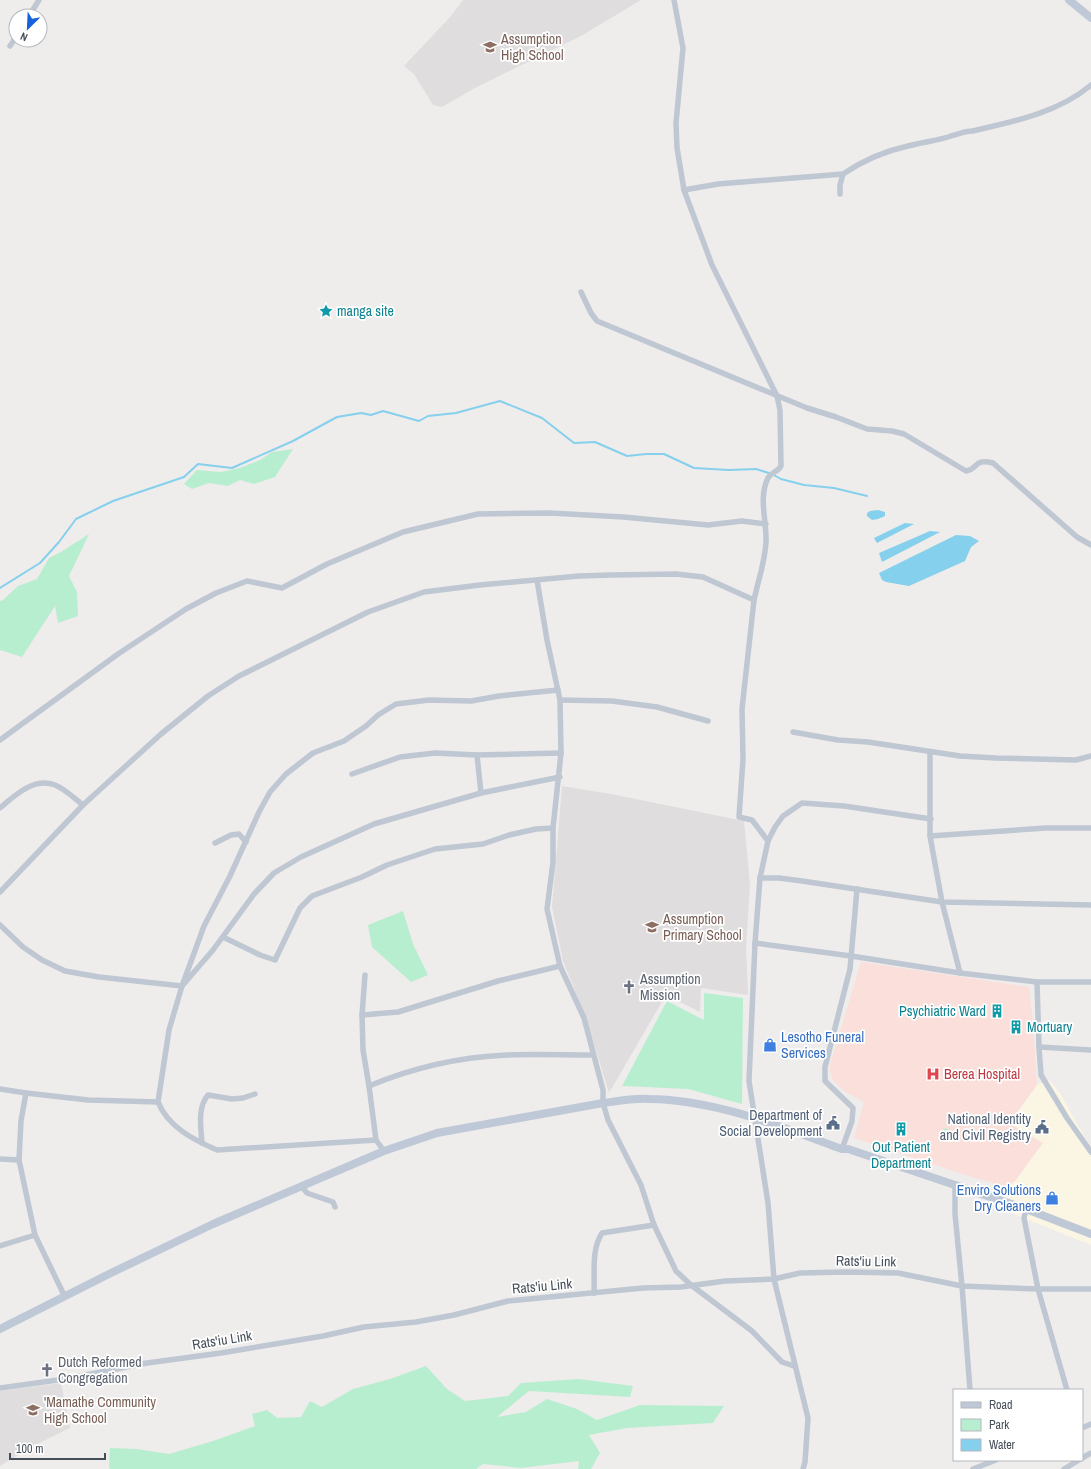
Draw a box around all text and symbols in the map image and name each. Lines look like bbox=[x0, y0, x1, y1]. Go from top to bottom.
north arrow bbox=[8, 8, 48, 48]
text: N bbox=[18, 29, 30, 45]
place label: Assumption High School bbox=[500, 30, 564, 64]
school or university icon: Assumption High School bbox=[482, 39, 498, 55]
place label: manga site bbox=[337, 302, 394, 320]
place icon: manga site bbox=[318, 303, 334, 319]
place label: Assumption Primary School bbox=[662, 910, 741, 944]
school or university icon: Assumption Primary School bbox=[644, 919, 660, 935]
place label: Assumption Mission bbox=[639, 970, 701, 1004]
church icon: Assumption Mission bbox=[621, 979, 637, 995]
place label: Psychiatric Ward bbox=[899, 1002, 986, 1020]
building icon: Psychiatric Ward bbox=[989, 1003, 1005, 1019]
place label: Mortuary bbox=[1027, 1018, 1073, 1036]
building icon: Mortuary bbox=[1008, 1019, 1024, 1035]
place label: Lesotho Funeral Services bbox=[781, 1028, 864, 1062]
shop icon: Lesotho Funeral Services bbox=[762, 1037, 778, 1053]
place label: Berea Hospital bbox=[944, 1065, 1020, 1083]
hospital icon: Berea Hospital bbox=[925, 1066, 941, 1082]
place label: Department of Social Development bbox=[719, 1106, 823, 1140]
place label: National Identity and Civil Registry bbox=[940, 1110, 1031, 1144]
public building icon: Department of Social Development bbox=[825, 1115, 841, 1131]
public building icon: National Identity and Civil Registry bbox=[1034, 1119, 1050, 1135]
building icon: Out Patient Department bbox=[893, 1121, 909, 1137]
place label: Out Patient Department bbox=[871, 1138, 931, 1172]
place label: Enviro Solutions Dry Cleaners bbox=[957, 1181, 1041, 1215]
shop icon: Enviro Solutions Dry Cleaners bbox=[1044, 1190, 1060, 1206]
street label: Rats'iu Link bbox=[836, 1251, 897, 1271]
street label: Rats'iu Link bbox=[511, 1274, 573, 1298]
street label: Rats'iu Link bbox=[191, 1326, 253, 1354]
place label: Dutch Reformed Congregation bbox=[58, 1353, 142, 1387]
church icon: Dutch Reformed Congregation bbox=[39, 1362, 55, 1378]
legend bbox=[953, 1389, 1083, 1461]
place label: 'Mamathe Community High School bbox=[44, 1393, 156, 1427]
text: Road bbox=[989, 1397, 1013, 1413]
school or university icon: 'Mamathe Community High School bbox=[25, 1402, 41, 1418]
text: Park bbox=[989, 1417, 1009, 1433]
scale bar bbox=[10, 1435, 105, 1461]
text: Water bbox=[989, 1437, 1016, 1453]
text: 100 m bbox=[16, 1441, 43, 1457]

